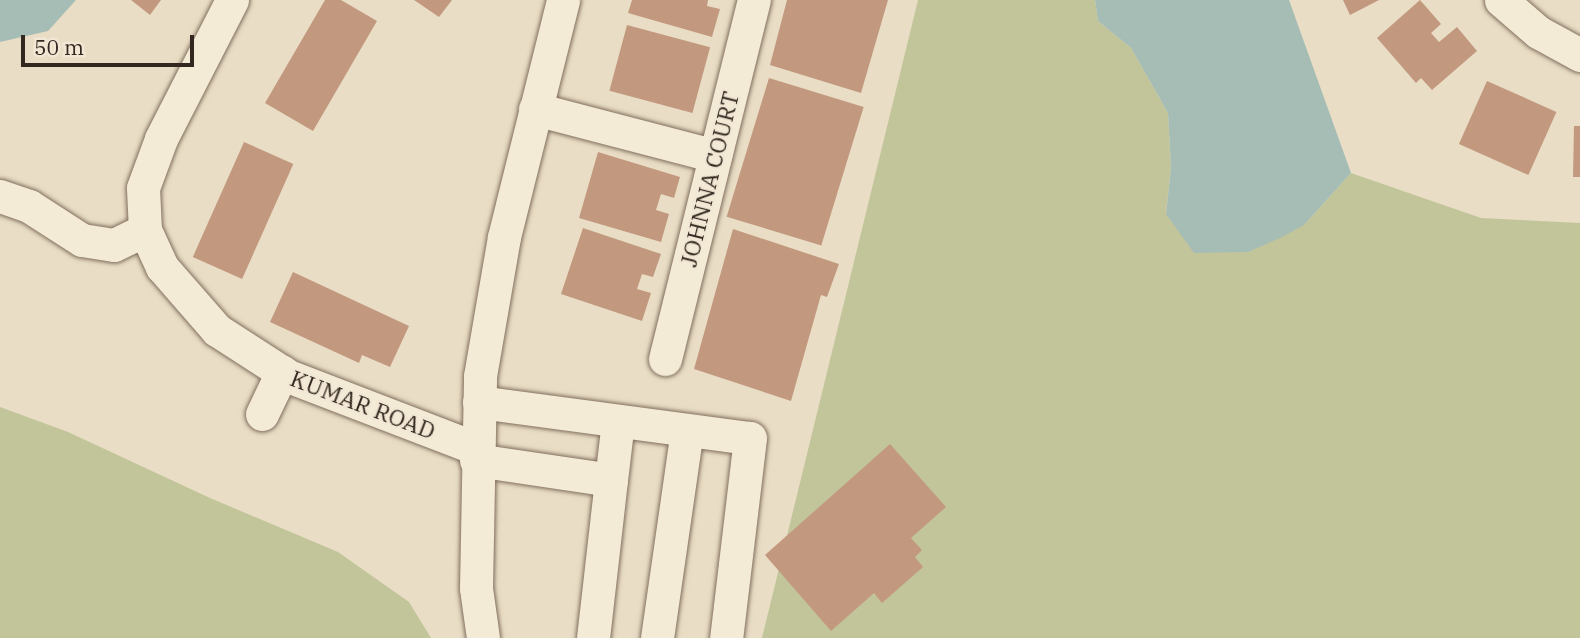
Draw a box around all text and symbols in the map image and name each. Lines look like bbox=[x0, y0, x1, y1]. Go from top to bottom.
scale bar bbox=[24, 21, 198, 65]
text: 50 m bbox=[34, 33, 84, 61]
street label: JOHNNA COURT bbox=[674, 89, 744, 269]
street label: KUMAR ROAD bbox=[287, 364, 439, 444]

